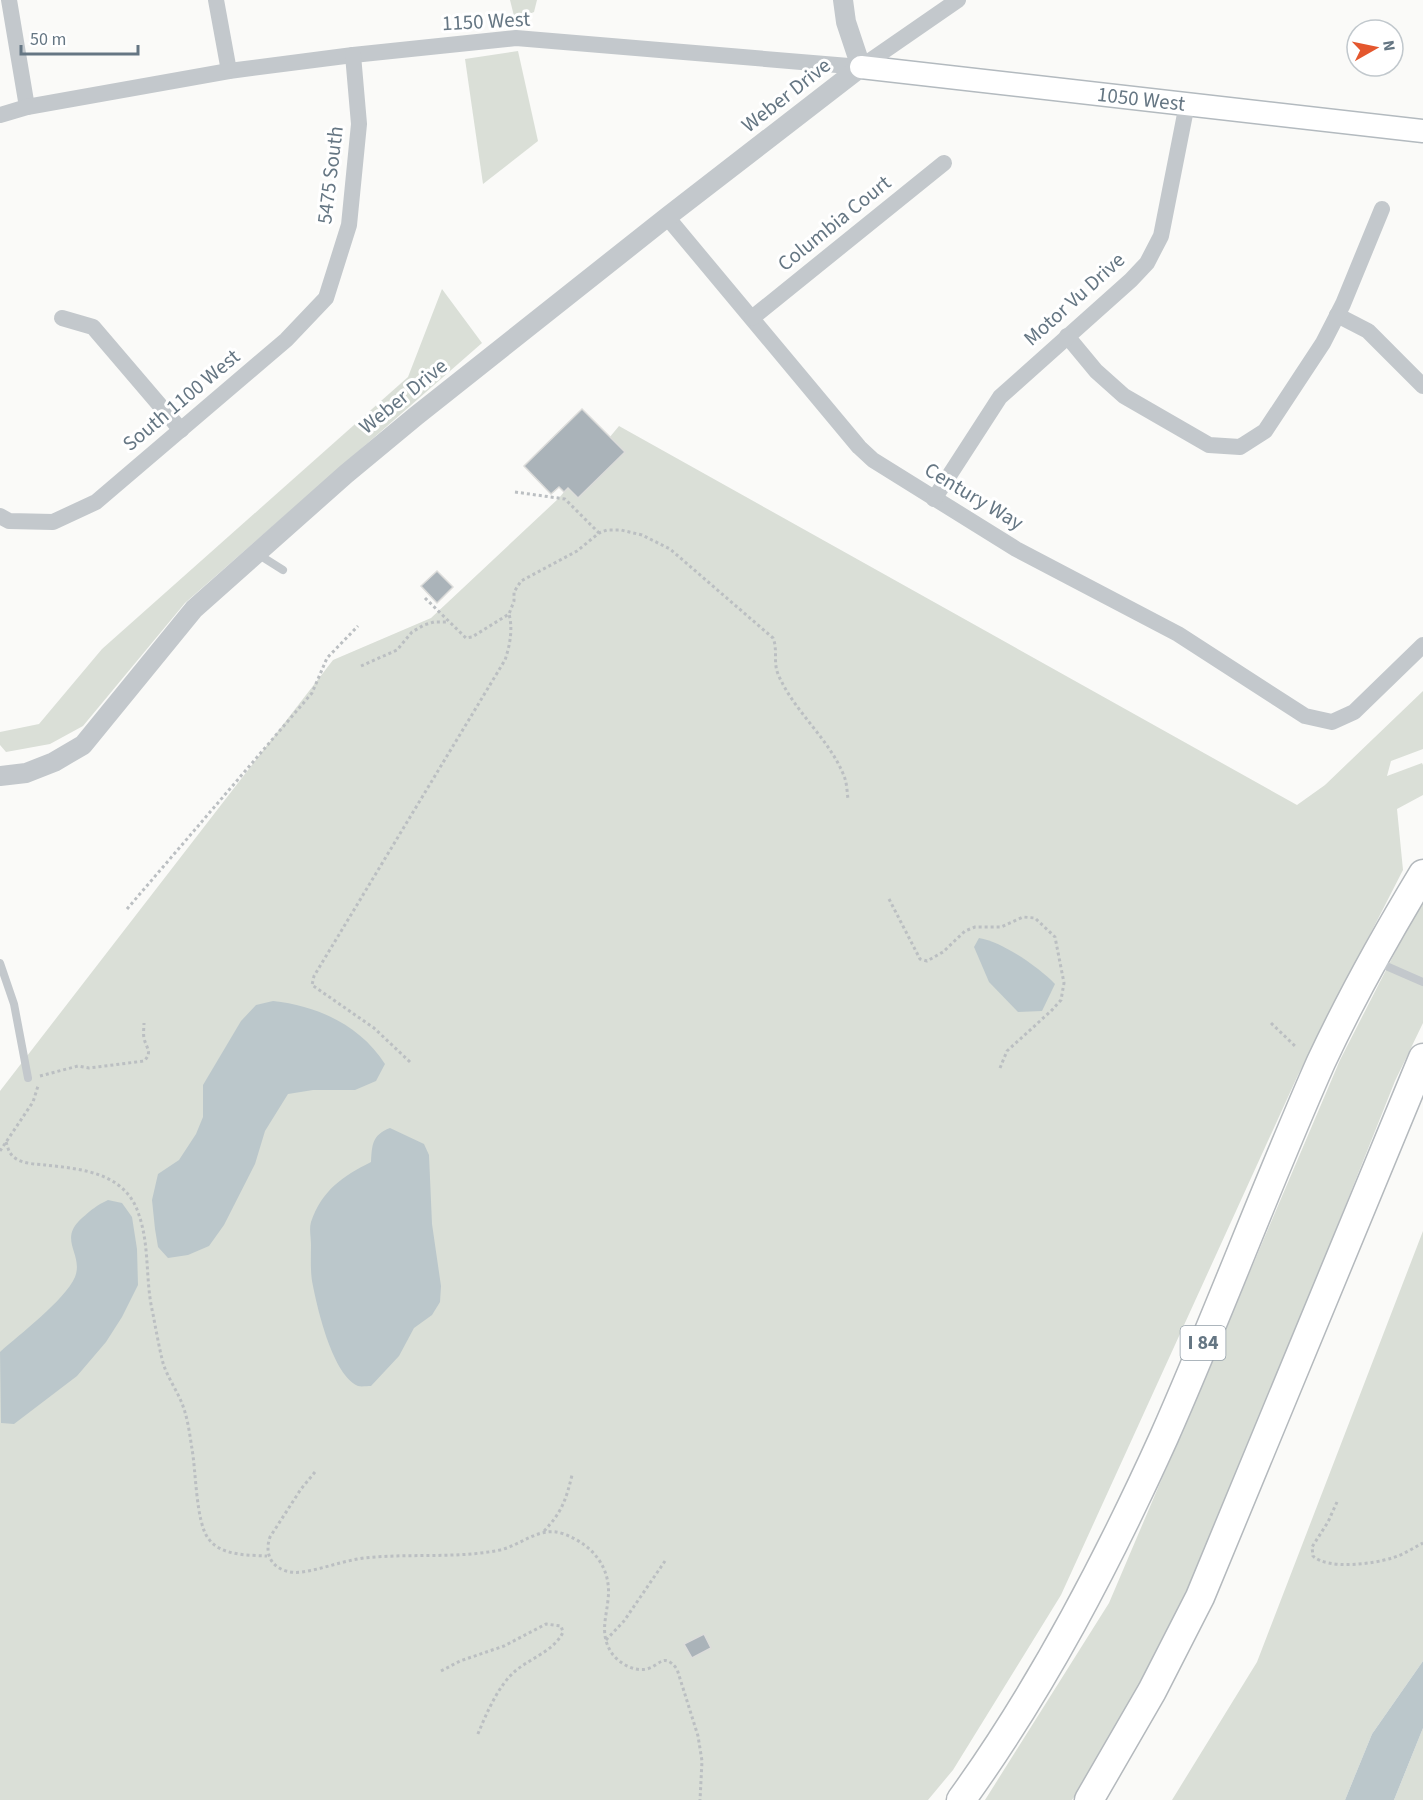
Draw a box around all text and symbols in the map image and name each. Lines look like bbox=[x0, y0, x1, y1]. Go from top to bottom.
street label: 1150 West bbox=[441, 4, 531, 38]
scale bar bbox=[21, 18, 138, 56]
north arrow bbox=[1345, 18, 1405, 78]
text: 50 m bbox=[30, 27, 66, 52]
text: N bbox=[1377, 39, 1401, 53]
street label: Weber Drive bbox=[735, 51, 837, 139]
street label: 1050 West bbox=[1096, 79, 1187, 119]
street label: 5475 South bbox=[309, 124, 351, 226]
street label: Columbia Court bbox=[771, 168, 897, 278]
street label: Motor Vu Drive bbox=[1017, 245, 1131, 353]
street label: South 1100 West bbox=[116, 342, 246, 458]
street label: Weber Drive bbox=[352, 351, 454, 441]
street label: Century Way bbox=[919, 455, 1029, 537]
road number: I 84 bbox=[1180, 1326, 1226, 1360]

